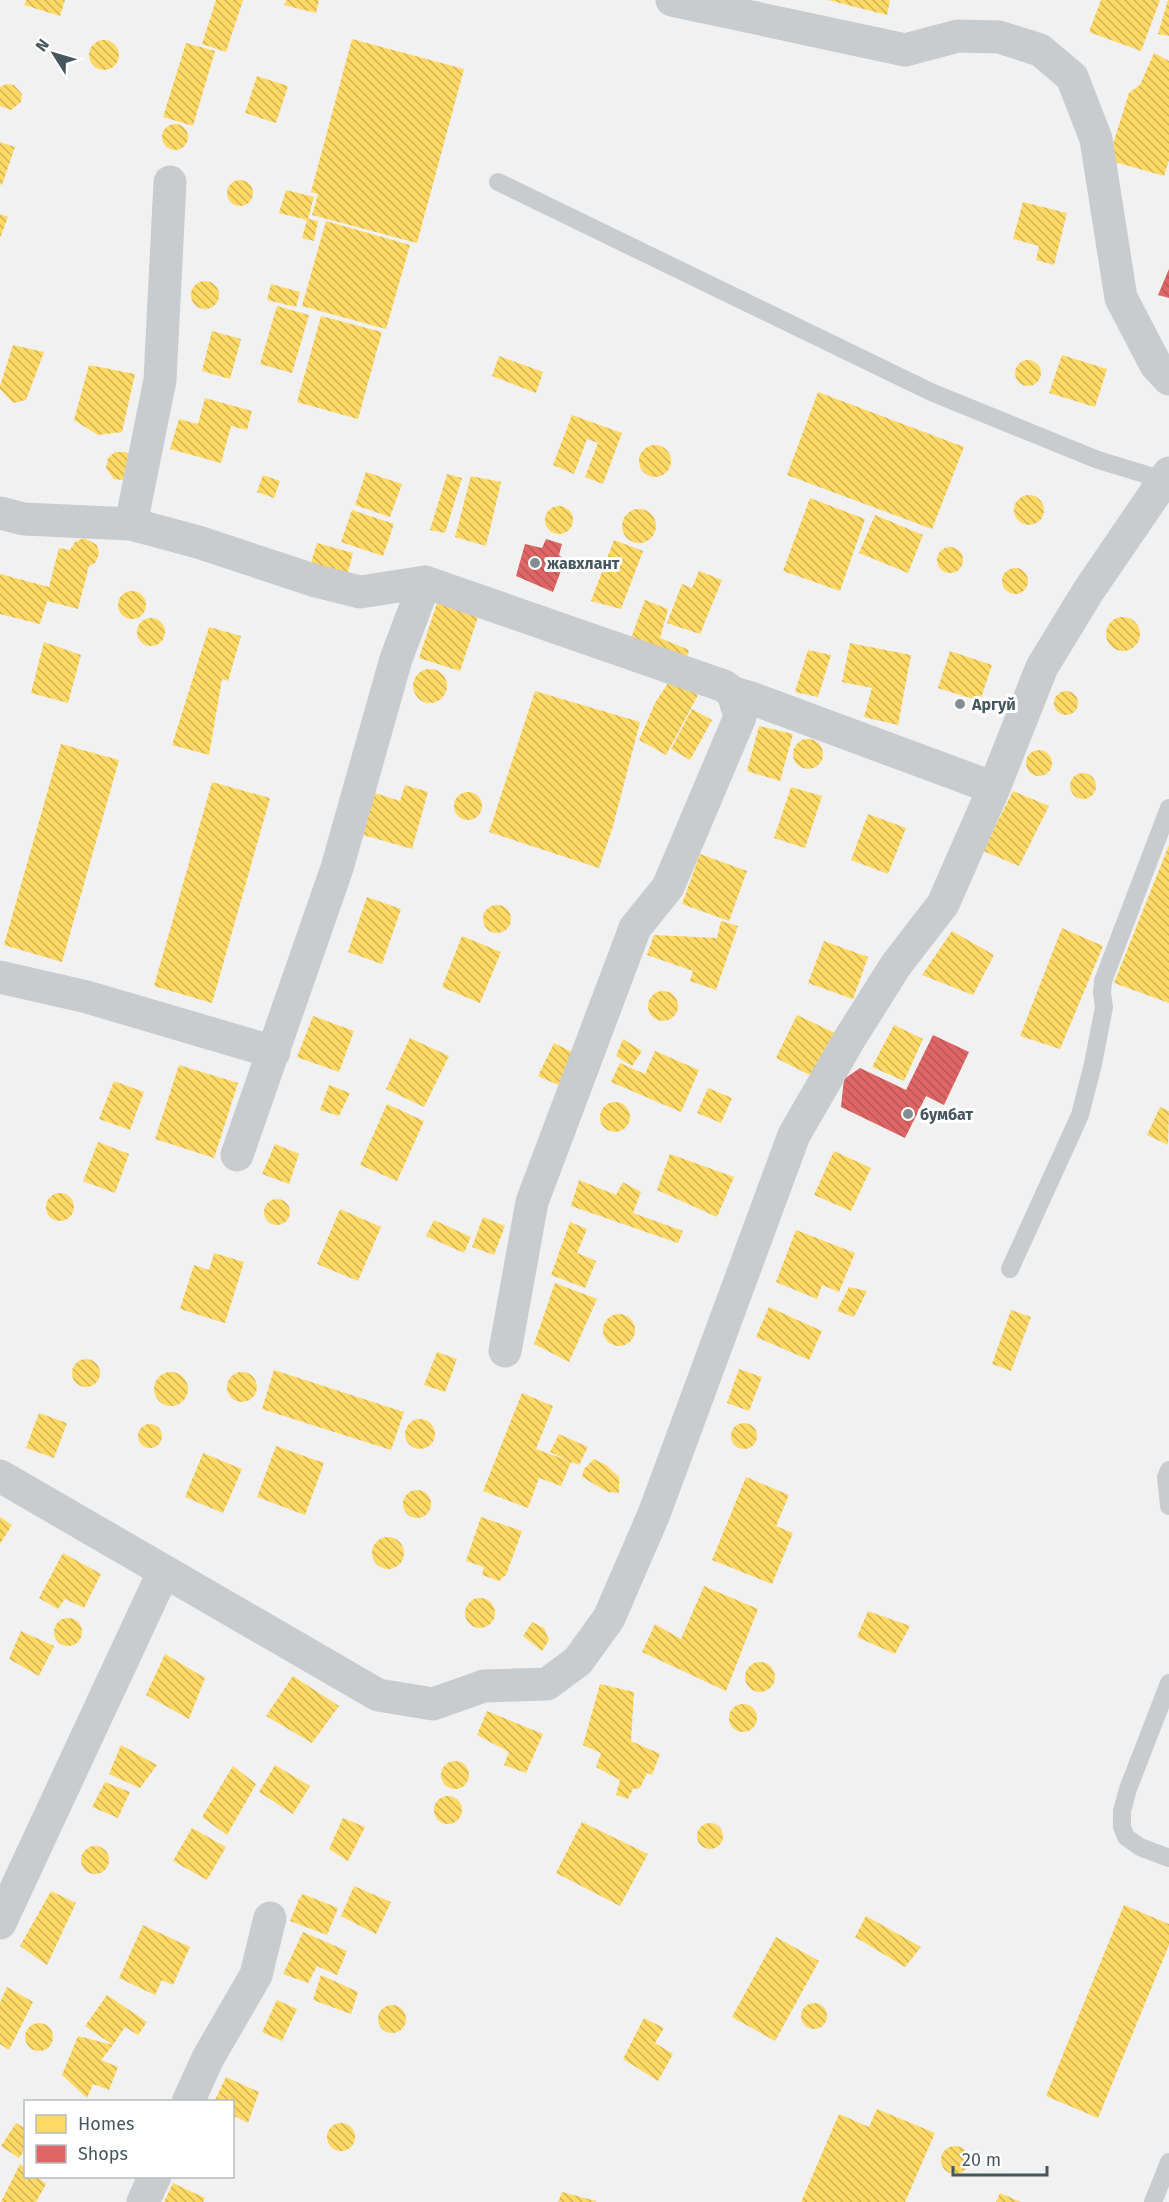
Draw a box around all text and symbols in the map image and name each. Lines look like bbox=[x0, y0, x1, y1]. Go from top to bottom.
north arrow bbox=[24, 24, 84, 84]
text: N bbox=[32, 35, 53, 55]
place label: жавхлант bbox=[547, 554, 620, 573]
marker: жавхлант bbox=[528, 556, 542, 570]
place label: Аргуй bbox=[971, 695, 1016, 714]
marker: Аргуй bbox=[953, 697, 967, 711]
place label: бумбат bbox=[920, 1105, 973, 1124]
marker: бумбат bbox=[901, 1107, 915, 1121]
legend bbox=[24, 2100, 234, 2178]
text: Homes bbox=[78, 2113, 134, 2135]
scale bar bbox=[953, 2139, 1048, 2177]
text: Shops bbox=[78, 2143, 128, 2165]
text: 20 m bbox=[962, 2149, 1001, 2171]

